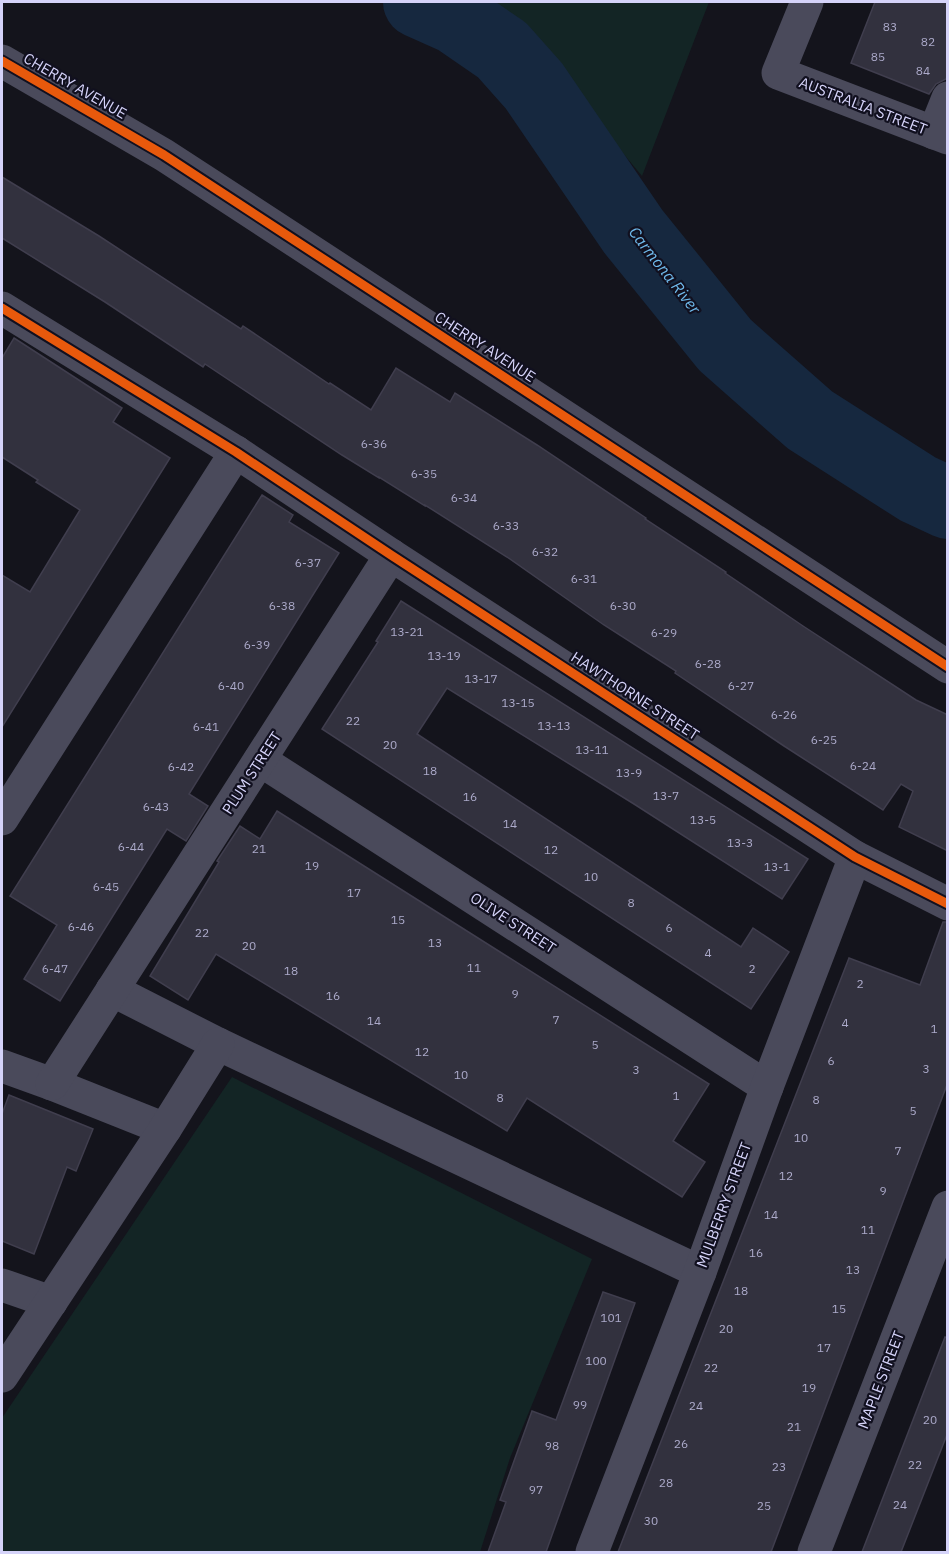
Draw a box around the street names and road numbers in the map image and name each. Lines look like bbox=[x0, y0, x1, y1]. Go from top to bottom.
street label: CHERRY AVENUE bbox=[20, 48, 130, 123]
street label: AUSTRALIA STREET bbox=[797, 72, 930, 139]
street label: CHERRY AVENUE bbox=[431, 307, 539, 386]
street label: HAWTHORNE STREET bbox=[568, 647, 703, 744]
street label: PLUM STREET bbox=[218, 727, 286, 818]
street label: OLIVE STREET bbox=[467, 888, 560, 958]
street label: MULBERRY STREET bbox=[692, 1139, 755, 1270]
street label: MAPLE STREET bbox=[853, 1328, 908, 1432]

